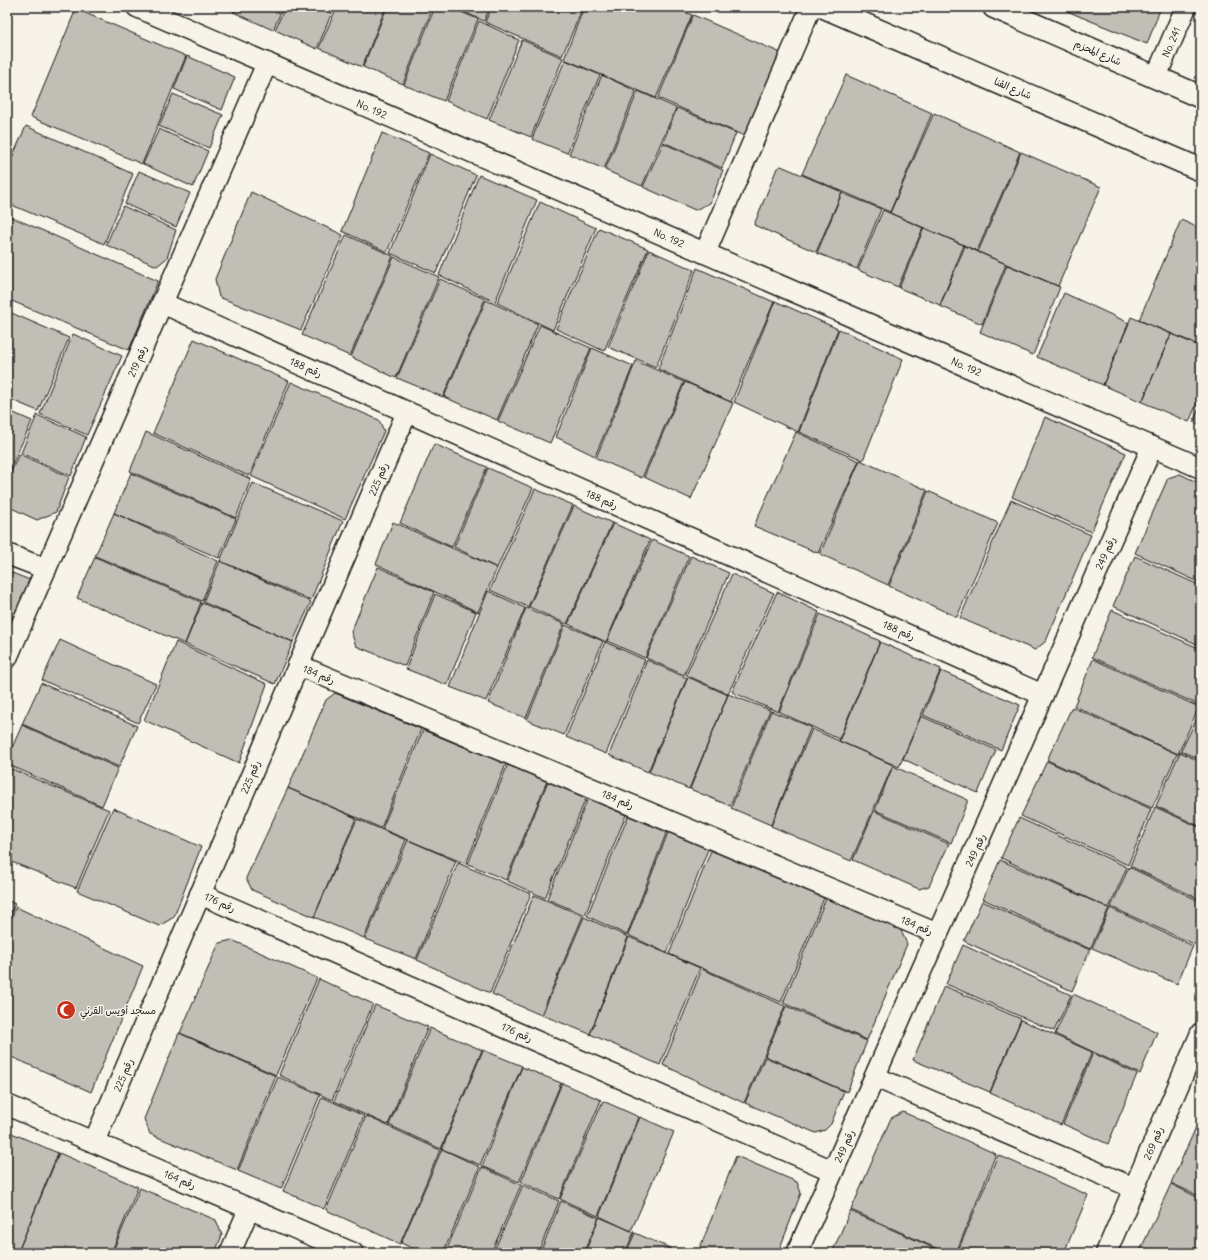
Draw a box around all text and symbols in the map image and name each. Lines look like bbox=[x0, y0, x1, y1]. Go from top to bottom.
street label: No. 241 bbox=[1159, 25, 1184, 60]
street label: شارع المحزم bbox=[1072, 37, 1124, 69]
street label: شارع القنا bbox=[992, 75, 1034, 103]
street label: No. 192 bbox=[354, 97, 390, 122]
street label: No. 192 bbox=[652, 226, 687, 251]
street label: رقم 219 bbox=[125, 343, 151, 379]
street label: No. 192 bbox=[949, 354, 984, 379]
street label: رقم 188 bbox=[287, 355, 324, 381]
street label: رقم 225 bbox=[366, 461, 392, 498]
street label: رقم 188 bbox=[583, 487, 620, 513]
street label: رقم 249 bbox=[1092, 534, 1119, 572]
street label: رقم 188 bbox=[880, 618, 917, 644]
street label: رقم 184 bbox=[300, 662, 337, 688]
street label: رقم 225 bbox=[238, 759, 264, 796]
street label: رقم 184 bbox=[599, 787, 636, 813]
street label: رقم 249 bbox=[962, 831, 989, 869]
street label: رقم 176 bbox=[202, 890, 237, 916]
street label: رقم 184 bbox=[898, 913, 935, 939]
mosque icon: مسجد أويس القرني bbox=[55, 999, 77, 1021]
place label: مسجد أويس القرني bbox=[80, 1004, 156, 1020]
street label: رقم 176 bbox=[499, 1020, 534, 1046]
street label: رقم 225 bbox=[111, 1057, 137, 1094]
street label: رقم 269 bbox=[1141, 1124, 1167, 1162]
street label: رقم 249 bbox=[831, 1127, 858, 1165]
street label: رقم 164 bbox=[161, 1167, 198, 1193]

